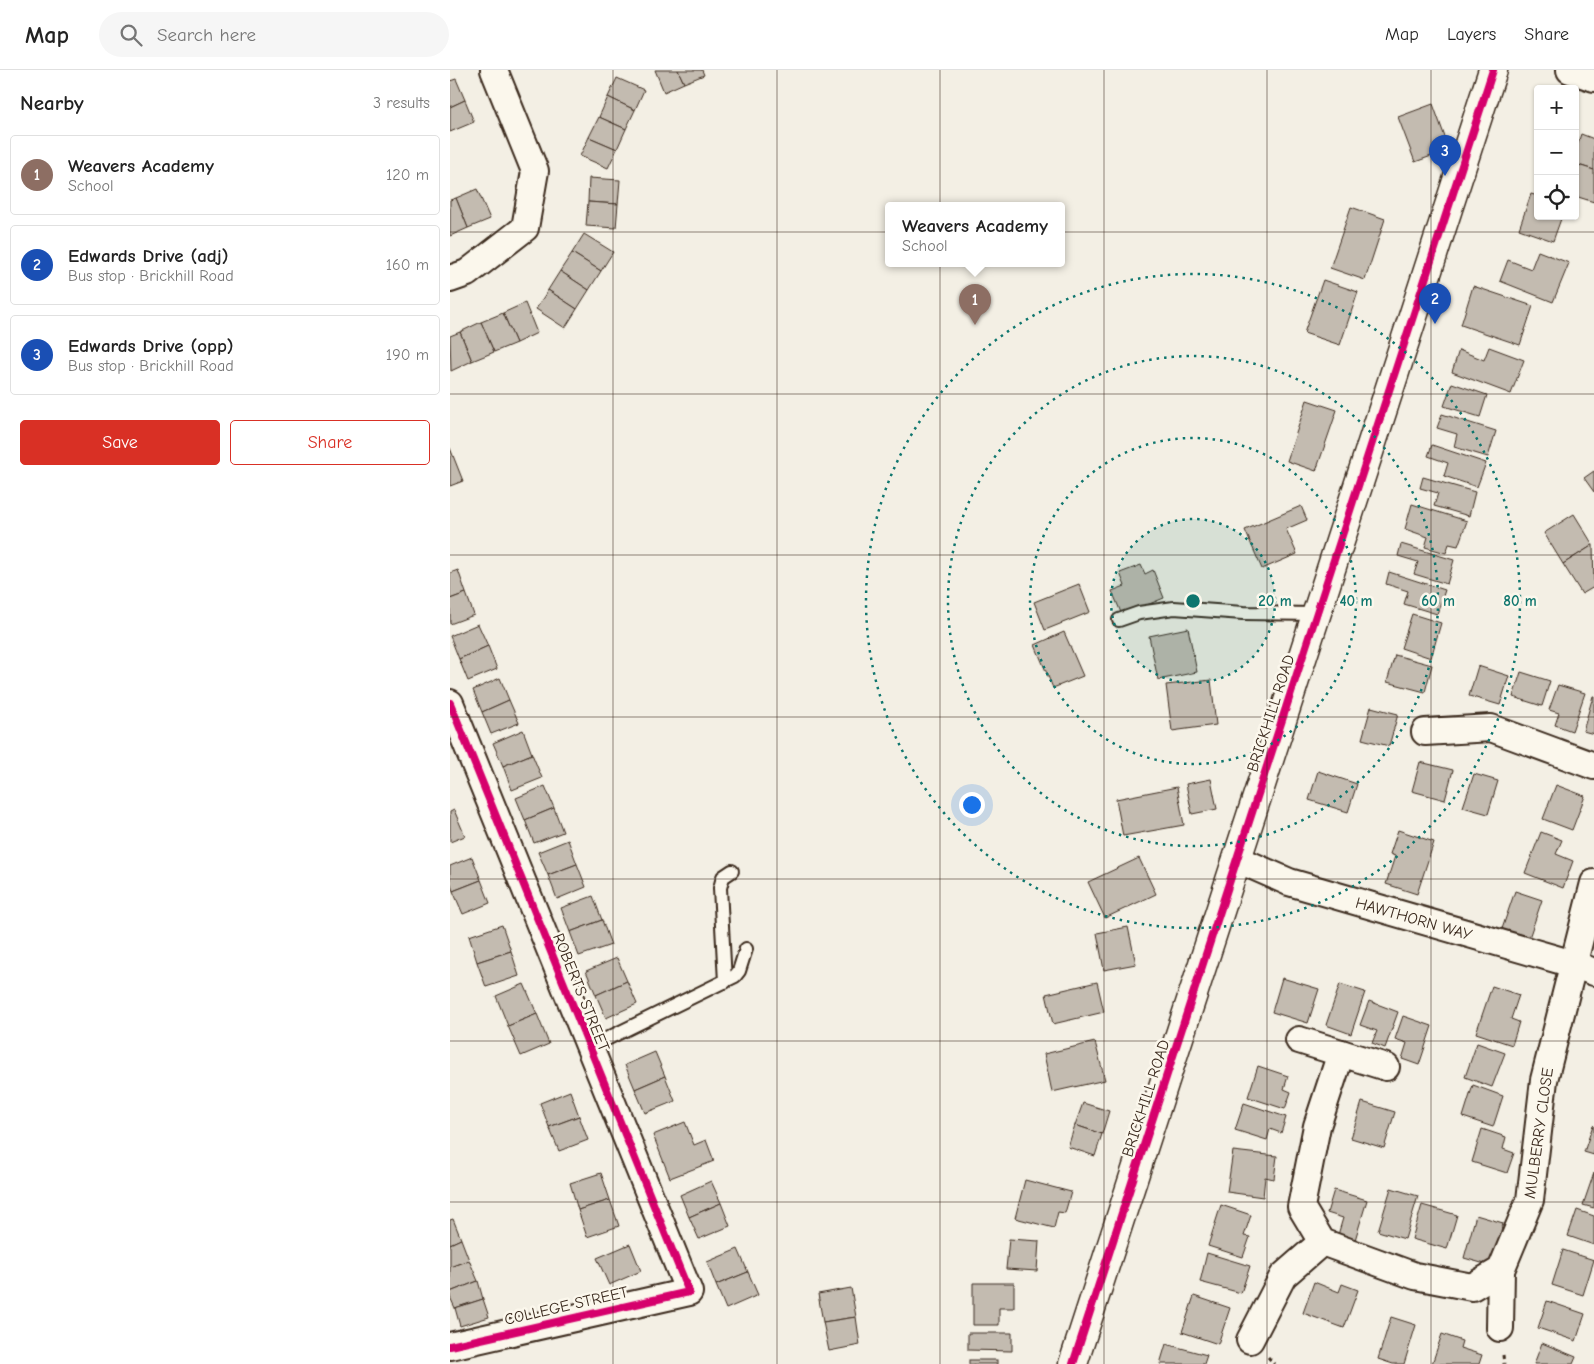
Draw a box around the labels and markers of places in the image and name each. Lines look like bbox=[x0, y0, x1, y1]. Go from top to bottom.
pin: 3 bbox=[1429, 135, 1461, 176]
pin: 2 bbox=[1419, 283, 1451, 324]
pin: 1 bbox=[959, 284, 991, 325]
centre of rings bbox=[1184, 592, 1202, 610]

